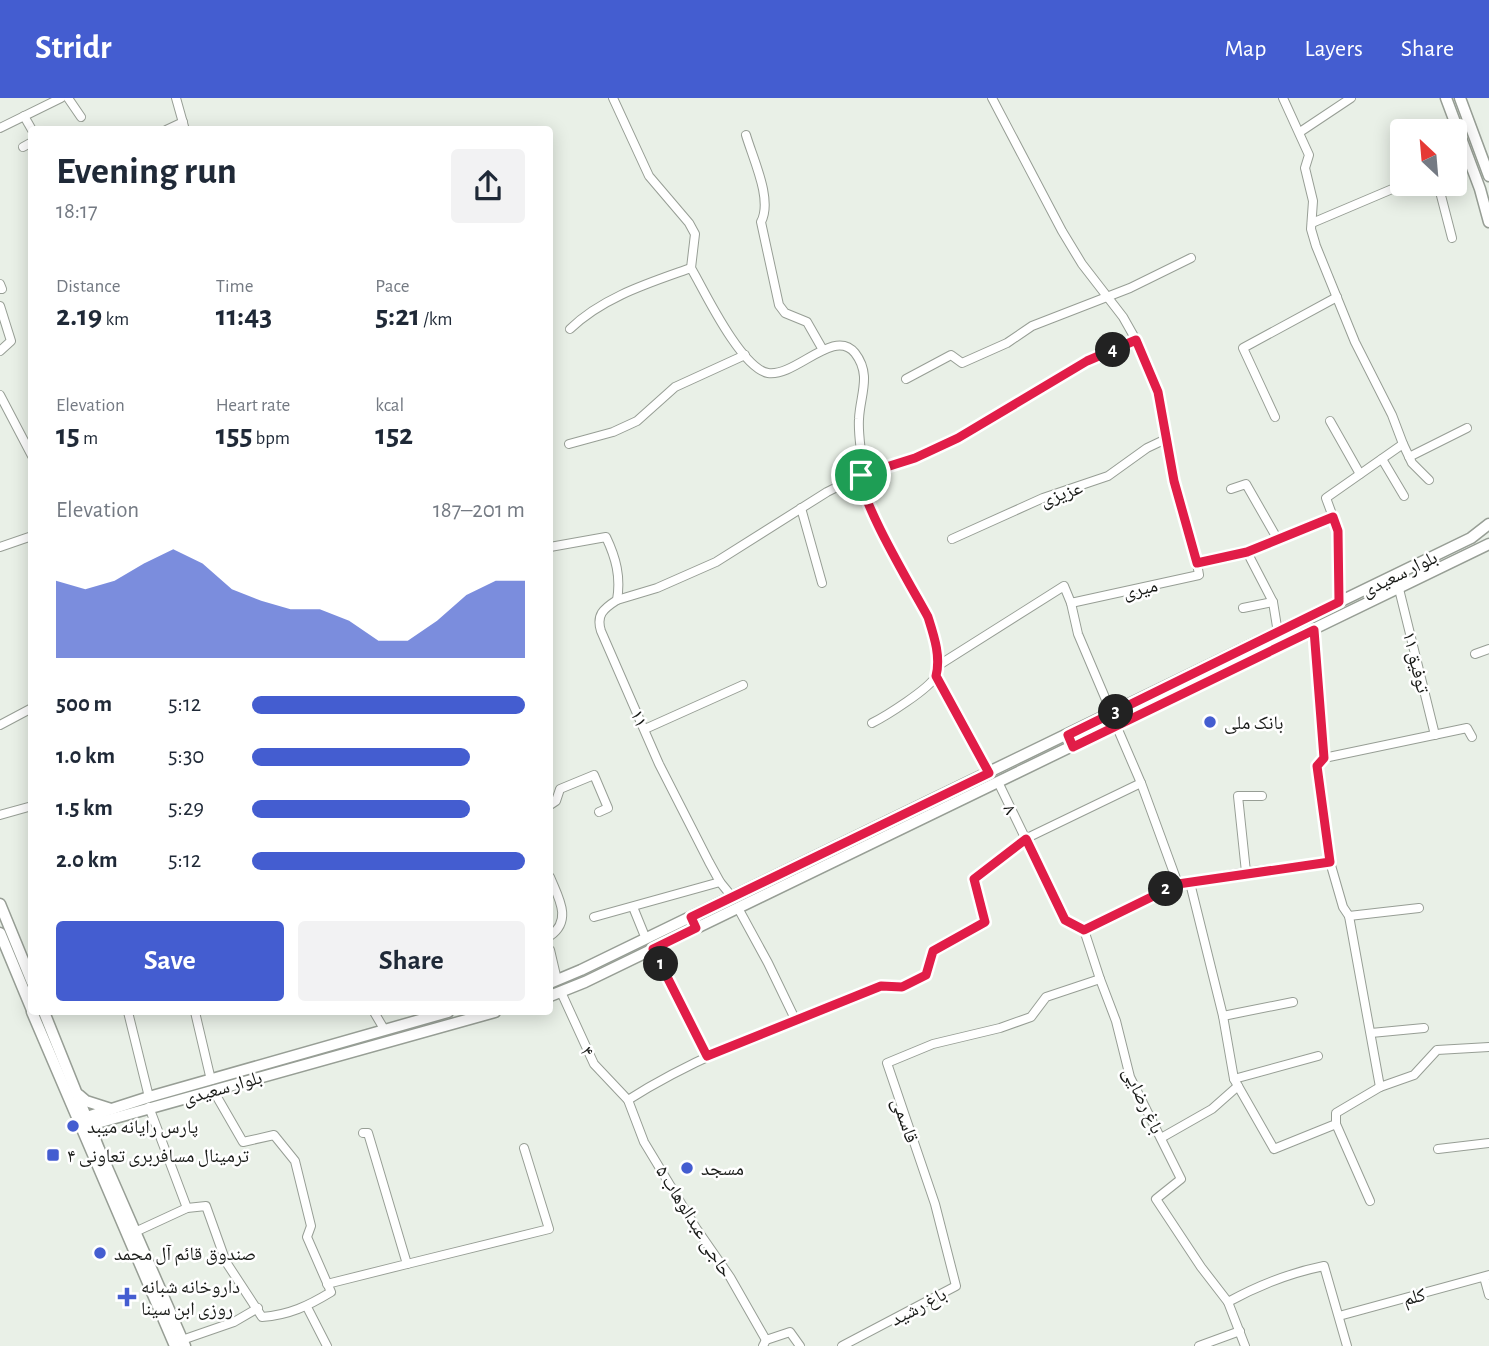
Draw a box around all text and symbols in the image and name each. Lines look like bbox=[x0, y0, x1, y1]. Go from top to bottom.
text: Stridr bbox=[35, 32, 112, 65]
text: Map bbox=[1224, 37, 1266, 61]
text: Layers bbox=[1304, 37, 1363, 61]
text: Share bbox=[1401, 37, 1454, 61]
north arrow bbox=[1390, 119, 1466, 196]
map controls bbox=[1390, 119, 1467, 196]
button: share bbox=[451, 149, 525, 223]
text: Evening run bbox=[56, 153, 237, 191]
text: 18:17 bbox=[56, 200, 98, 223]
text: Distance bbox=[56, 277, 120, 296]
text: Time bbox=[216, 277, 254, 296]
text: Pace bbox=[375, 277, 410, 296]
text: 2.19 bbox=[56, 301, 102, 331]
text: 11:43 bbox=[216, 301, 272, 331]
text: 5:21 bbox=[375, 301, 420, 331]
text: km bbox=[102, 310, 129, 329]
text: /km bbox=[420, 310, 453, 329]
pin: 4 bbox=[1096, 332, 1130, 368]
text: 4 bbox=[1108, 340, 1117, 359]
text: Elevation bbox=[56, 396, 125, 415]
text: Heart rate bbox=[216, 396, 290, 415]
text: kcal bbox=[375, 396, 404, 415]
text: 15 bbox=[56, 420, 80, 450]
text: 155 bbox=[216, 420, 252, 450]
text: 152 bbox=[375, 420, 413, 450]
text: m bbox=[80, 429, 98, 448]
text: bpm bbox=[252, 429, 290, 448]
pin bbox=[831, 445, 891, 505]
icon: arrive bbox=[842, 456, 880, 494]
street label: عزیزی bbox=[1038, 478, 1086, 511]
text: Elevation bbox=[56, 499, 139, 522]
text: 187–201 m bbox=[433, 499, 525, 522]
street label: بلوار سعیدی bbox=[1359, 548, 1441, 602]
street label: میری bbox=[1121, 576, 1160, 604]
street label: توفیق ۱۱ bbox=[1398, 630, 1432, 696]
text: 500 m bbox=[56, 693, 112, 716]
text: 5:12 bbox=[168, 693, 201, 716]
pin: 3 bbox=[1098, 694, 1134, 730]
text: 3 bbox=[1111, 702, 1120, 721]
street label: ۱۱ bbox=[627, 707, 651, 730]
marker: بانک ملی bbox=[1202, 714, 1218, 730]
place label: بانک ملی bbox=[1224, 714, 1284, 734]
text: 1.0 km bbox=[56, 745, 115, 768]
text: 5:30 bbox=[168, 745, 205, 768]
text: 1.5 km bbox=[56, 797, 113, 820]
text: 5:29 bbox=[168, 797, 204, 820]
street label: ۸ bbox=[999, 802, 1020, 818]
text: 2.0 km bbox=[56, 849, 118, 872]
text: 5:12 bbox=[168, 849, 201, 872]
pin: 2 bbox=[1148, 872, 1184, 906]
text: 2 bbox=[1161, 879, 1170, 898]
button: Save bbox=[56, 921, 284, 1001]
button: Share bbox=[298, 921, 525, 1001]
pin: 1 bbox=[644, 946, 678, 982]
text: 1 bbox=[657, 954, 664, 973]
street label: ۴ bbox=[576, 1044, 597, 1060]
street label: باغ رضایی bbox=[1118, 1064, 1166, 1137]
street label: بلوار سعیدی bbox=[181, 1068, 265, 1110]
street label: قاسمی bbox=[887, 1096, 921, 1146]
marker: پارس رایانه میبد bbox=[65, 1118, 81, 1134]
place label: پارس رایانه میبد bbox=[87, 1118, 198, 1138]
marker: ترمینال مسافربری تعاونی ۴ bbox=[45, 1147, 61, 1163]
place label: ترمینال مسافربری تعاونی ۴ bbox=[67, 1147, 249, 1167]
marker: مسجد bbox=[679, 1160, 695, 1176]
place label: مسجد bbox=[701, 1160, 744, 1179]
street label: حاجی عبدالوهاب ۵ bbox=[651, 1163, 736, 1281]
place label: صندوق قائم آل محمد bbox=[114, 1244, 256, 1266]
marker: صندوق قائم آل محمد bbox=[92, 1245, 108, 1261]
place label: داروخانه شبانه روزی ابن سینا bbox=[141, 1278, 240, 1320]
street label: باغ رشید bbox=[888, 1285, 950, 1331]
street label: کلم bbox=[1401, 1285, 1428, 1311]
marker: داروخانه شبانه روزی ابن سینا bbox=[119, 1289, 135, 1305]

